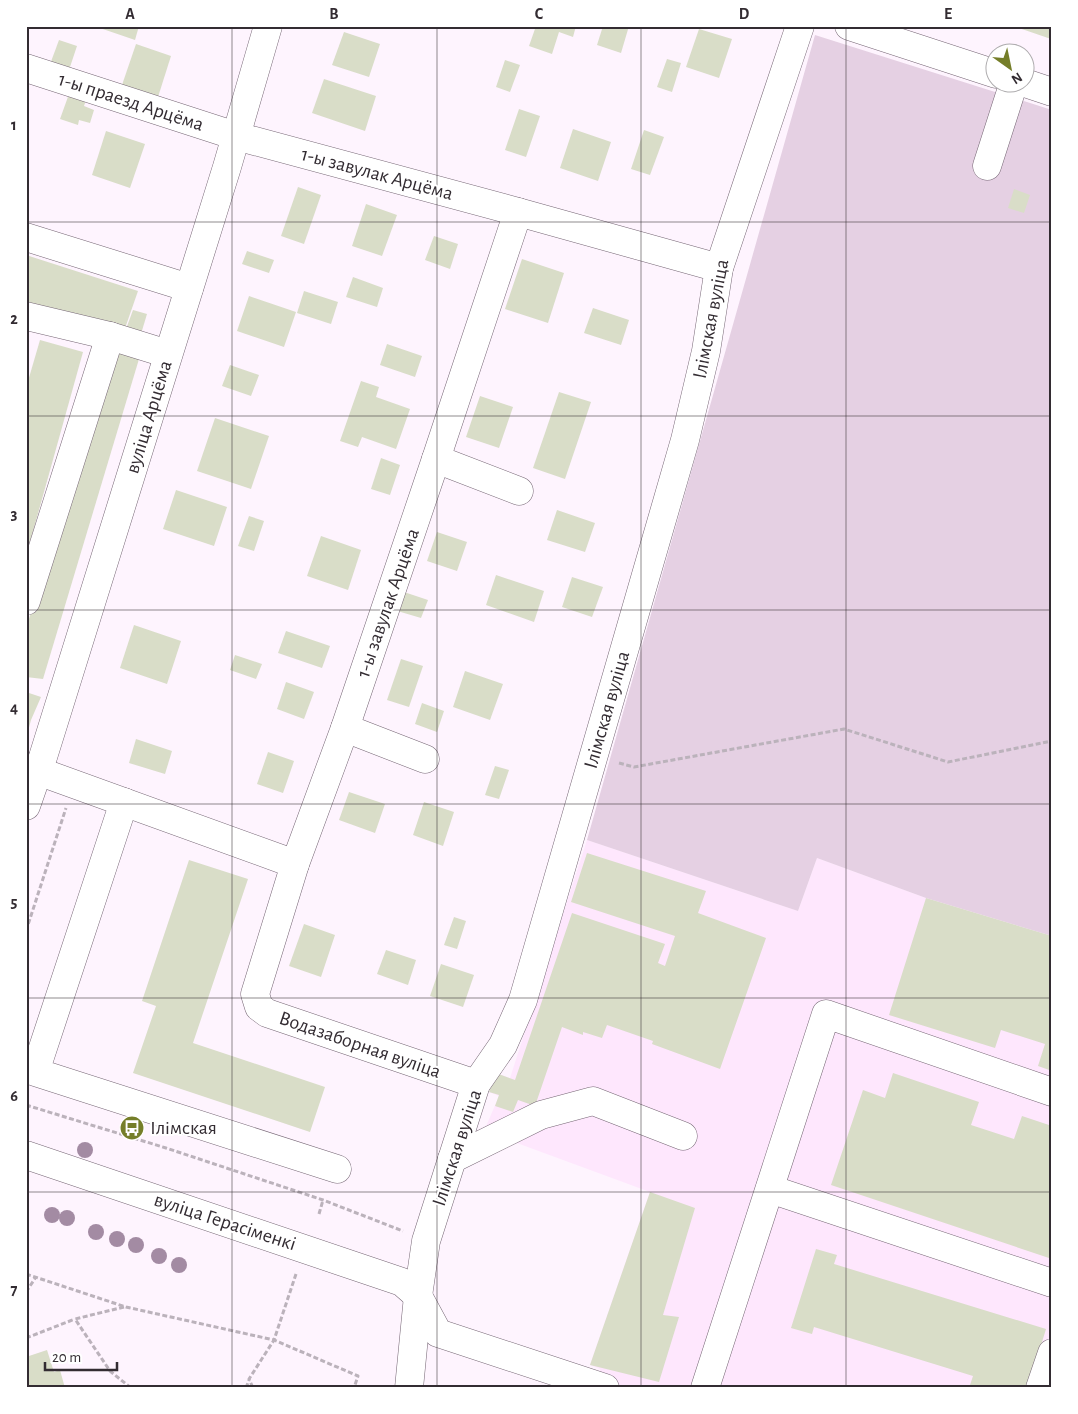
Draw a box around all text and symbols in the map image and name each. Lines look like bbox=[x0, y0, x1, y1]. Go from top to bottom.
text: A bbox=[125, 6, 135, 22]
text: B bbox=[329, 6, 339, 22]
text: C bbox=[535, 6, 544, 22]
text: D bbox=[739, 6, 750, 22]
text: E bbox=[944, 6, 952, 22]
north arrow bbox=[986, 42, 1036, 92]
street label: 1-ы праезд Арцёма bbox=[56, 69, 206, 135]
text: N bbox=[1009, 70, 1024, 87]
text: 1 bbox=[11, 117, 17, 133]
street label: 1-ы завулак Арцёма bbox=[299, 144, 455, 204]
street label: Ілімская вуліца bbox=[690, 258, 732, 380]
text: 2 bbox=[10, 311, 18, 327]
street label: вуліца Арцёма bbox=[122, 358, 176, 476]
text: 3 bbox=[11, 506, 18, 522]
street label: 1-ы завулак Арцёма bbox=[353, 526, 423, 680]
street label: Ілімская вуліца bbox=[581, 649, 633, 771]
text: 4 bbox=[10, 700, 18, 716]
text: 5 bbox=[11, 894, 18, 910]
street label: Водазаборная вуліца bbox=[277, 1008, 443, 1082]
street label: Ілімская вуліца bbox=[429, 1087, 485, 1209]
text: 6 bbox=[10, 1088, 18, 1104]
bus stop icon: Ілімская bbox=[119, 1115, 145, 1141]
place label: Ілімская bbox=[150, 1118, 217, 1138]
street label: вуліца Герасіменкі bbox=[151, 1190, 299, 1254]
text: 7 bbox=[11, 1282, 18, 1298]
scale bar bbox=[45, 1339, 118, 1371]
text: 20 m bbox=[52, 1350, 81, 1365]

